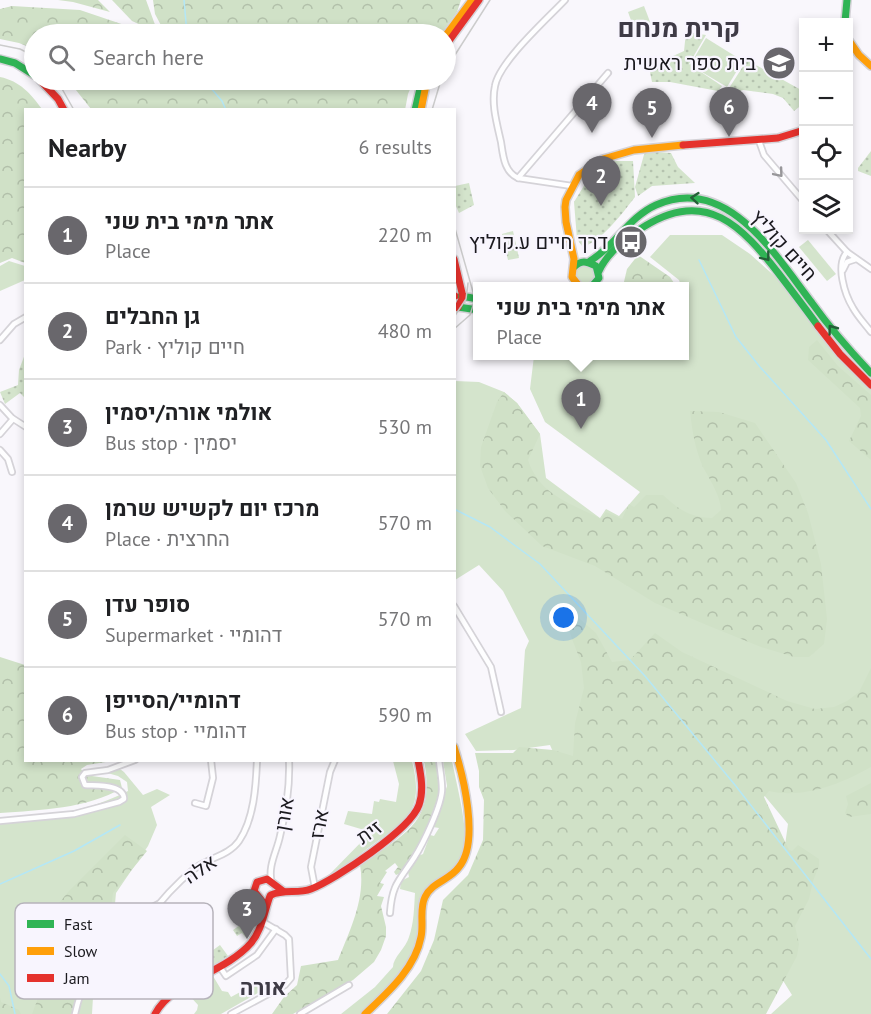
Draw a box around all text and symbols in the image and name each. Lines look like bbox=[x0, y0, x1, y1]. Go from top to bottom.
district label: קרית מנחם bbox=[618, 11, 740, 44]
map controls bbox=[799, 18, 853, 234]
button: + bbox=[799, 18, 853, 72]
search box bbox=[24, 24, 456, 90]
icon: search bbox=[45, 41, 78, 74]
text: Search here bbox=[93, 43, 204, 71]
school or university icon: בית ספר ראשית bbox=[761, 45, 797, 81]
place label: בית ספר ראשית bbox=[624, 50, 756, 76]
button: − bbox=[799, 72, 853, 126]
pin: 4 bbox=[572, 84, 612, 133]
pin: 5 bbox=[632, 88, 672, 138]
pin: 6 bbox=[710, 88, 748, 137]
button: locate bbox=[799, 126, 853, 180]
text: Nearby bbox=[48, 131, 126, 164]
text: 6 results bbox=[359, 134, 432, 160]
pin: 2 bbox=[582, 156, 620, 206]
one-way arrow bbox=[772, 166, 783, 177]
button: layers bbox=[799, 180, 853, 234]
one-way arrow bbox=[691, 192, 700, 205]
street label: חיים קוליץ bbox=[745, 204, 823, 286]
text: אתר מימי בית שני bbox=[105, 207, 274, 235]
text: 1 bbox=[62, 222, 73, 248]
text: 220 m bbox=[378, 222, 432, 248]
bus stop icon: דרך חיים ע.קוליץ bbox=[613, 224, 649, 260]
place label: דרך חיים ע.קוליץ bbox=[469, 229, 608, 255]
text: Place bbox=[105, 238, 151, 264]
one-way arrow bbox=[759, 250, 770, 261]
popup bbox=[473, 282, 689, 360]
text: אתר מימי בית שני bbox=[496, 293, 666, 321]
text: גן החבלים bbox=[105, 302, 200, 330]
text: 2 bbox=[62, 318, 73, 344]
text: 480 m bbox=[378, 318, 432, 344]
text: Place bbox=[496, 324, 542, 350]
one-way arrow bbox=[829, 325, 840, 336]
text: Park · חיים קוליץ bbox=[105, 334, 245, 360]
pin: 1 bbox=[562, 380, 600, 429]
text: אולמי אורה/יסמין bbox=[105, 398, 272, 426]
text: 3 bbox=[62, 414, 73, 440]
text: 530 m bbox=[378, 414, 432, 440]
text: Bus stop · יסמין bbox=[105, 430, 237, 456]
text: מרכז יום לקשיש שרמן bbox=[105, 494, 320, 522]
text: 4 bbox=[62, 510, 73, 536]
text: 570 m bbox=[378, 510, 432, 536]
text: Place · החרצית bbox=[105, 526, 230, 552]
text: סופר עדן bbox=[105, 590, 190, 618]
your location bbox=[549, 603, 578, 632]
text: 5 bbox=[62, 606, 73, 632]
text: 570 m bbox=[378, 606, 432, 632]
text: Supermarket · דהומיי bbox=[105, 622, 282, 648]
text: דהומיי/הסייפן bbox=[105, 686, 241, 714]
text: 6 bbox=[62, 702, 73, 728]
text: 590 m bbox=[378, 702, 432, 728]
text: Bus stop · דהומיי bbox=[105, 718, 247, 744]
street label: אורן bbox=[268, 795, 300, 833]
street label: ארז bbox=[303, 807, 335, 841]
street label: זית bbox=[351, 814, 387, 850]
street label: אלה bbox=[178, 848, 222, 890]
pin: 3 bbox=[228, 890, 266, 939]
legend bbox=[15, 903, 213, 999]
text: Fast bbox=[64, 914, 93, 934]
text: Slow bbox=[64, 941, 98, 961]
text: Jam bbox=[63, 968, 90, 988]
district label: אורה bbox=[240, 973, 286, 1001]

